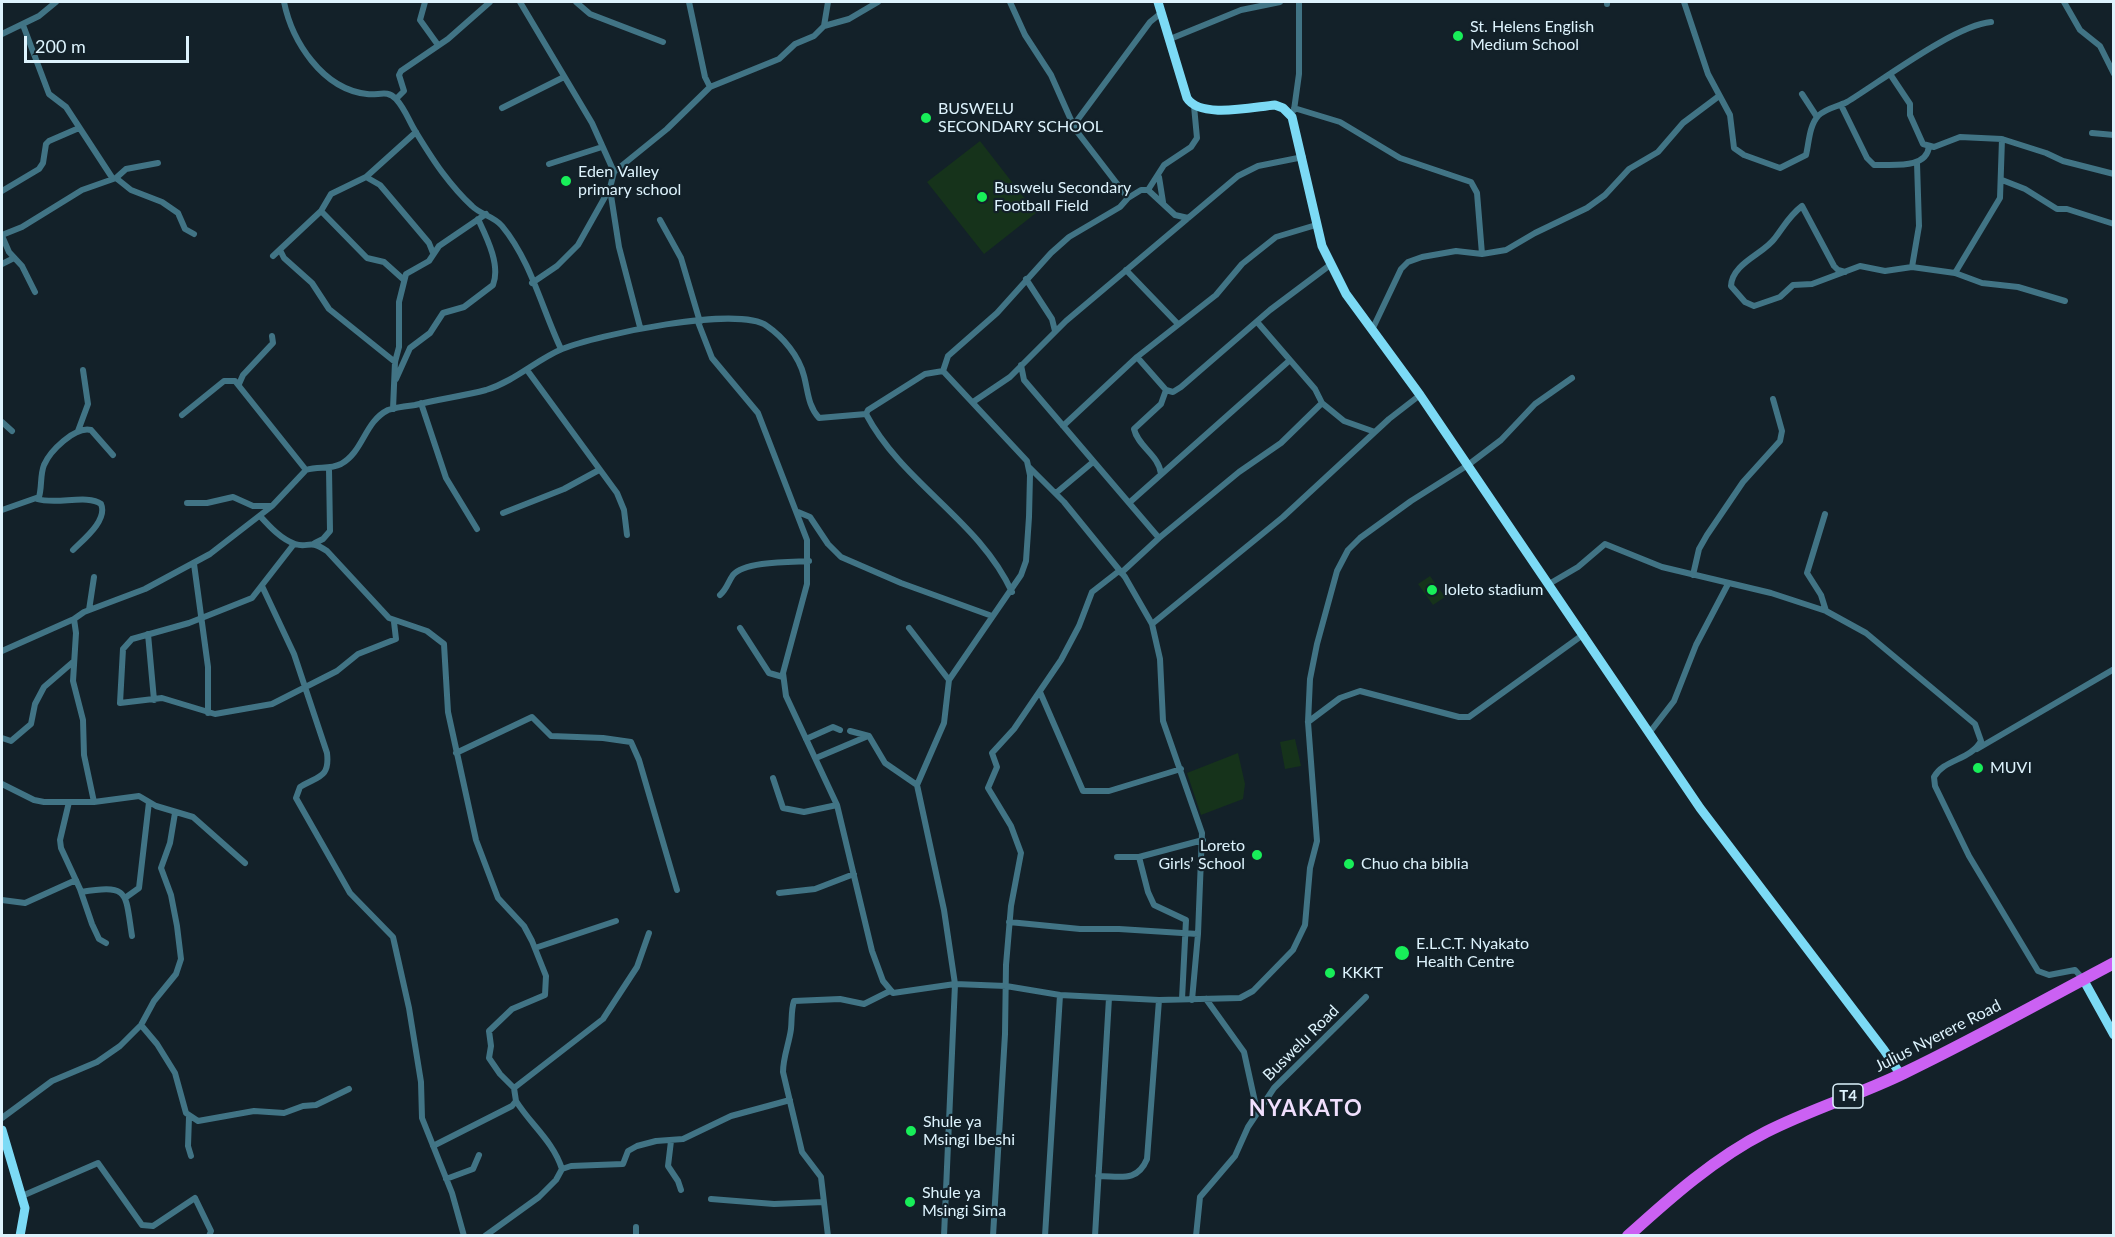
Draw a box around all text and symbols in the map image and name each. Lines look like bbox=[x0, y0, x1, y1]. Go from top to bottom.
place label: St. Helens English Medium School bbox=[1470, 17, 1594, 55]
scale bar bbox=[27, 24, 192, 62]
marker: St. Helens English Medium School bbox=[1451, 29, 1465, 43]
text: 200 m bbox=[35, 35, 86, 57]
place label: BUSWELU SECONDARY SCHOOL bbox=[938, 99, 1103, 137]
marker: BUSWELU SECONDARY SCHOOL bbox=[919, 111, 933, 125]
place label: Eden Valley primary school bbox=[578, 162, 681, 200]
marker: Eden Valley primary school bbox=[559, 174, 573, 188]
place label: Buswelu Secondary Football Field bbox=[994, 178, 1131, 216]
marker: Buswelu Secondary Football Field bbox=[975, 190, 989, 204]
place label: loleto stadium bbox=[1444, 580, 1543, 600]
marker: loleto stadium bbox=[1425, 583, 1439, 597]
place label: MUVI bbox=[1990, 758, 2032, 778]
marker: MUVI bbox=[1971, 761, 1985, 775]
place label: Loreto Girls’ School bbox=[1158, 836, 1245, 874]
marker: Loreto Girls’ School bbox=[1250, 848, 1264, 862]
place label: Chuo cha biblia bbox=[1361, 854, 1469, 874]
marker: Chuo cha biblia bbox=[1342, 857, 1356, 871]
place label: E.L.C.T. Nyakato Health Centre bbox=[1416, 934, 1529, 972]
marker: E.L.C.T. Nyakato Health Centre bbox=[1393, 944, 1411, 962]
place label: KKKT bbox=[1342, 963, 1383, 983]
marker: KKKT bbox=[1323, 966, 1337, 980]
street label: Julius Nyerere Road bbox=[1872, 996, 2004, 1076]
street label: Buswelu Road bbox=[1259, 1001, 1343, 1085]
road number: T4 bbox=[1833, 1084, 1863, 1108]
district label: NYAKATO bbox=[1249, 1096, 1363, 1122]
place label: Shule ya Msingi Ibeshi bbox=[923, 1112, 1015, 1150]
marker: Shule ya Msingi Ibeshi bbox=[904, 1124, 918, 1138]
place label: Shule ya Msingi Sima bbox=[922, 1183, 1006, 1221]
marker: Shule ya Msingi Sima bbox=[903, 1195, 917, 1209]

